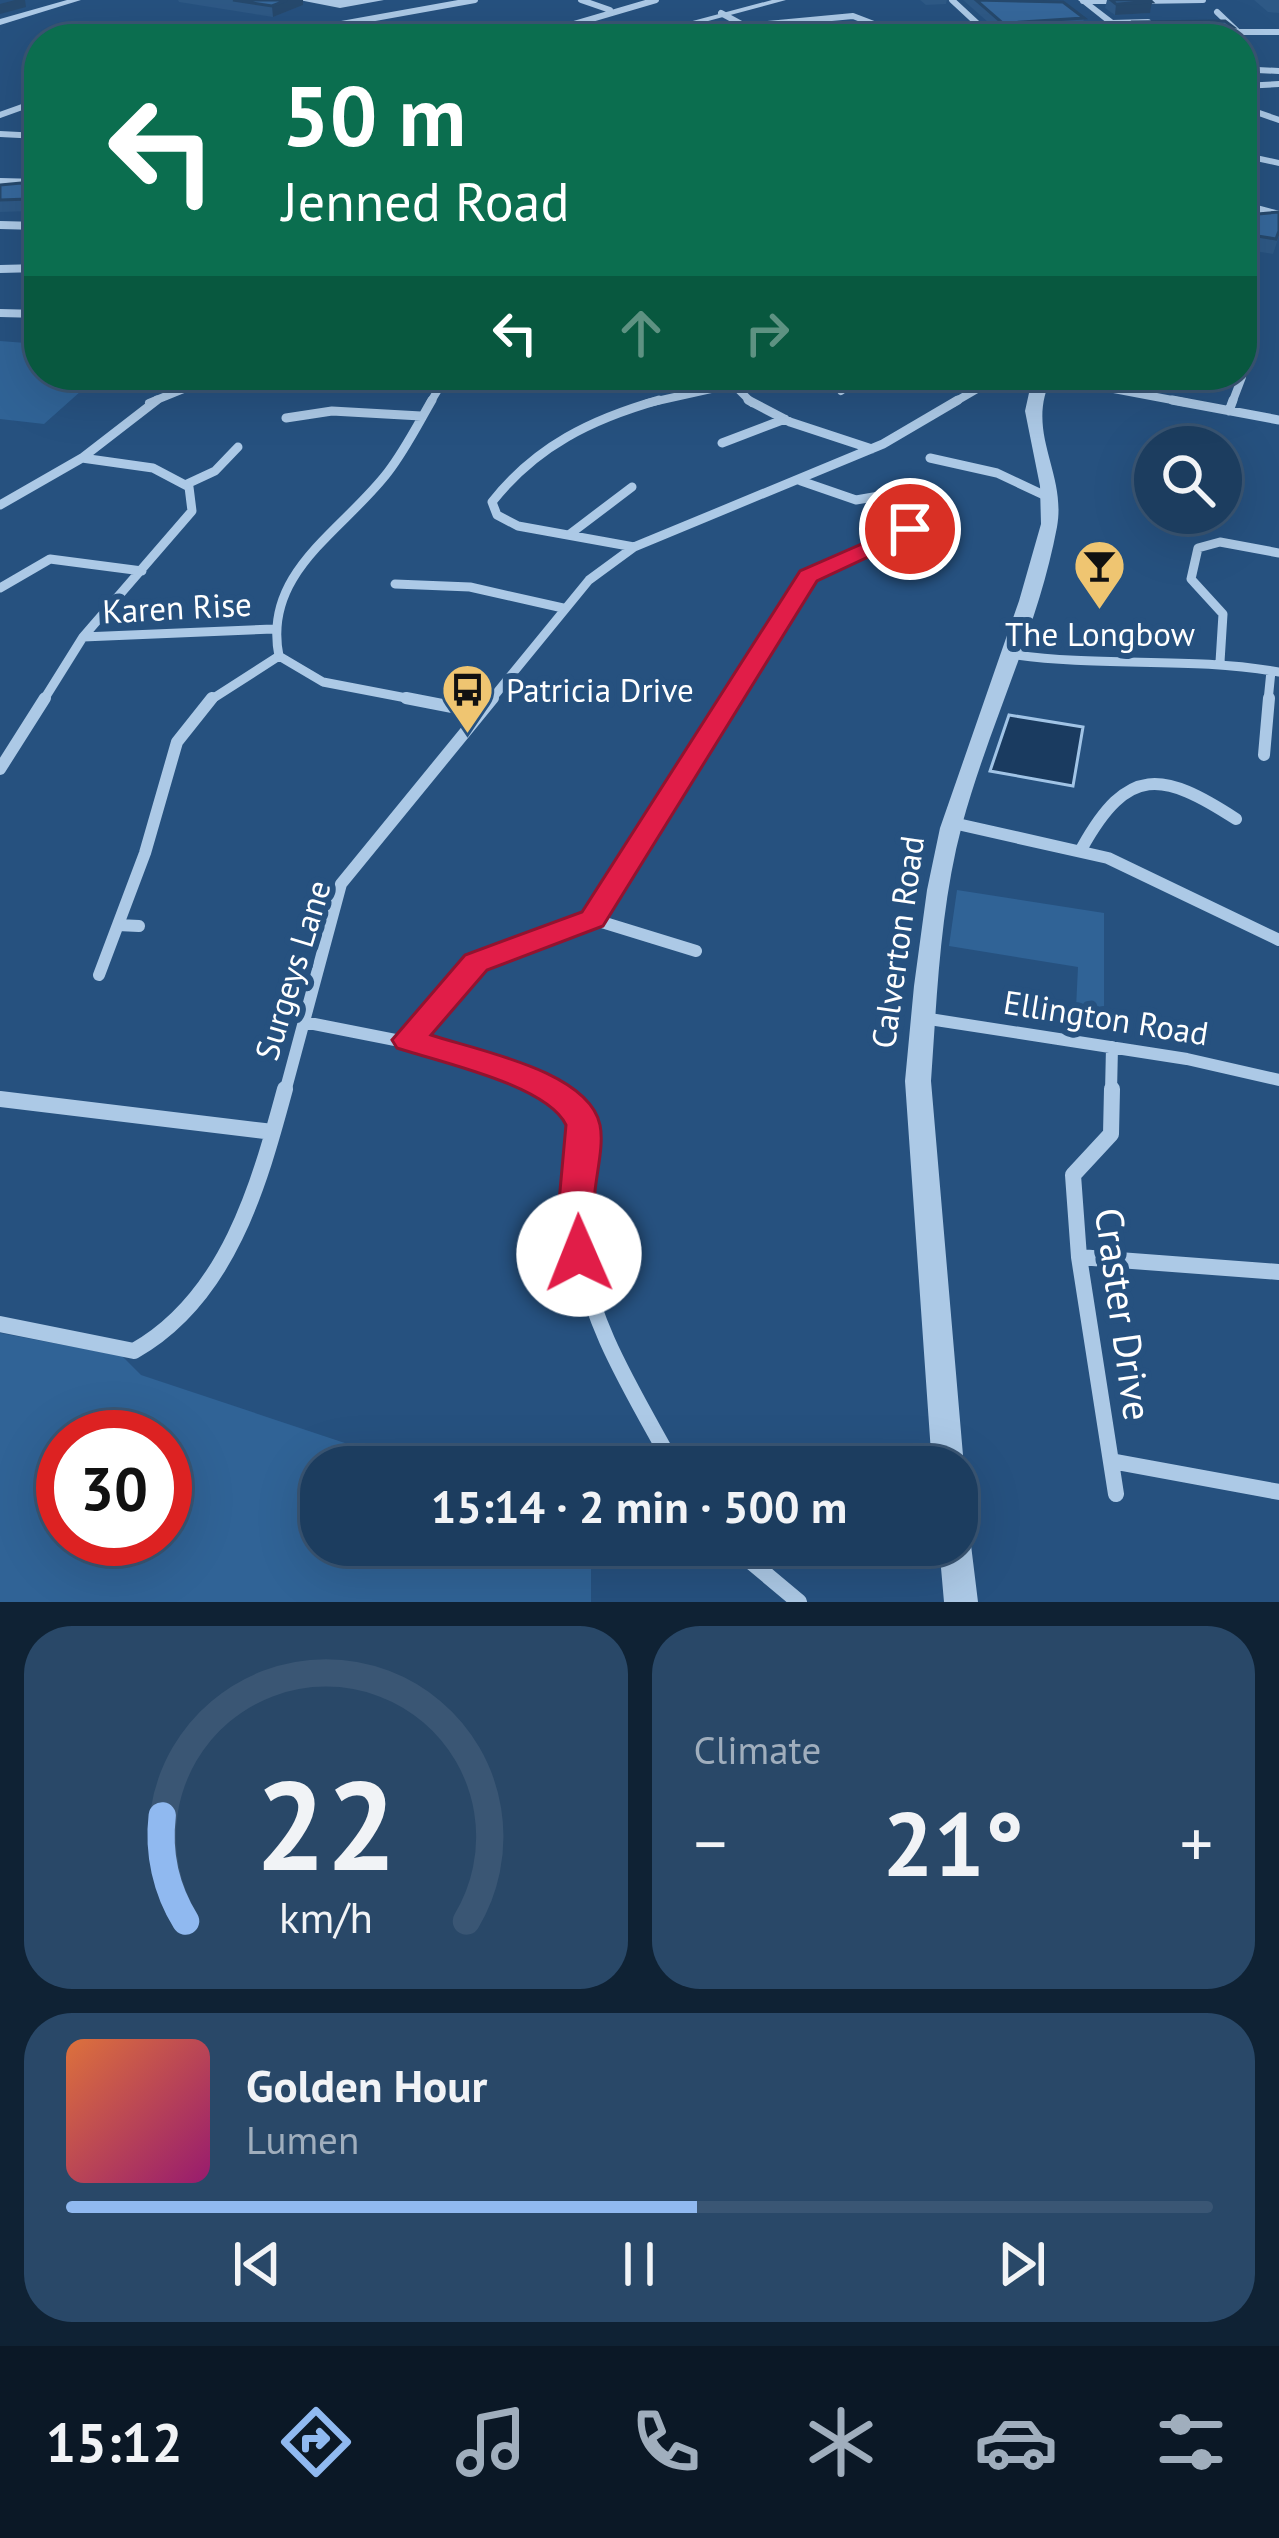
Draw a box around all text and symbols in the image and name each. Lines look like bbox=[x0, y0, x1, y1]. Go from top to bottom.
text: 50 m bbox=[282, 60, 466, 169]
icon: left bbox=[84, 72, 240, 228]
text: Jenned Road bbox=[282, 166, 569, 236]
icon: left bbox=[482, 300, 548, 366]
icon: ahead bbox=[608, 300, 674, 366]
icon: right bbox=[734, 300, 800, 366]
map controls bbox=[1134, 426, 1242, 534]
button: search bbox=[1134, 426, 1242, 534]
pin bbox=[859, 478, 961, 580]
icon: arrive bbox=[877, 496, 943, 562]
bar icon: The Longbow bbox=[1072, 538, 1128, 612]
street label: Karen Rise bbox=[101, 582, 253, 632]
place label: The Longbow bbox=[1005, 612, 1195, 655]
bus stop icon: Patricia Drive bbox=[439, 661, 495, 735]
place label: Patricia Drive bbox=[506, 668, 694, 711]
street label: Calverton Road bbox=[861, 833, 933, 1051]
street label: Surgeys Lane bbox=[244, 875, 340, 1065]
street label: Ellington Road bbox=[1001, 980, 1211, 1054]
position arrow bbox=[516, 1191, 642, 1317]
street label: Craster Drive bbox=[1084, 1204, 1164, 1424]
speed limit sign: 30 bbox=[36, 1410, 192, 1566]
text: 15:14 · 2 min · 500 m bbox=[431, 1477, 847, 1535]
text: Climate bbox=[694, 1724, 821, 1775]
text: 22 bbox=[255, 1743, 397, 1904]
text: 21° bbox=[883, 1784, 1024, 1901]
text: − bbox=[694, 1800, 727, 1885]
text: + bbox=[1180, 1800, 1213, 1885]
text: km/h bbox=[279, 1888, 373, 1944]
text: Golden Hour bbox=[246, 2056, 487, 2114]
text: Lumen bbox=[246, 2114, 359, 2165]
icon: previous bbox=[224, 2231, 290, 2297]
icon: pause bbox=[606, 2231, 672, 2297]
icon: next bbox=[989, 2231, 1055, 2297]
icon: directions bbox=[274, 2400, 358, 2484]
icon: music bbox=[449, 2400, 533, 2484]
icon: phone bbox=[624, 2400, 708, 2484]
icon: climate bbox=[799, 2400, 883, 2484]
icon: car bbox=[974, 2400, 1058, 2484]
icon: filters bbox=[1149, 2400, 1233, 2484]
text: 15:12 bbox=[46, 2407, 183, 2477]

